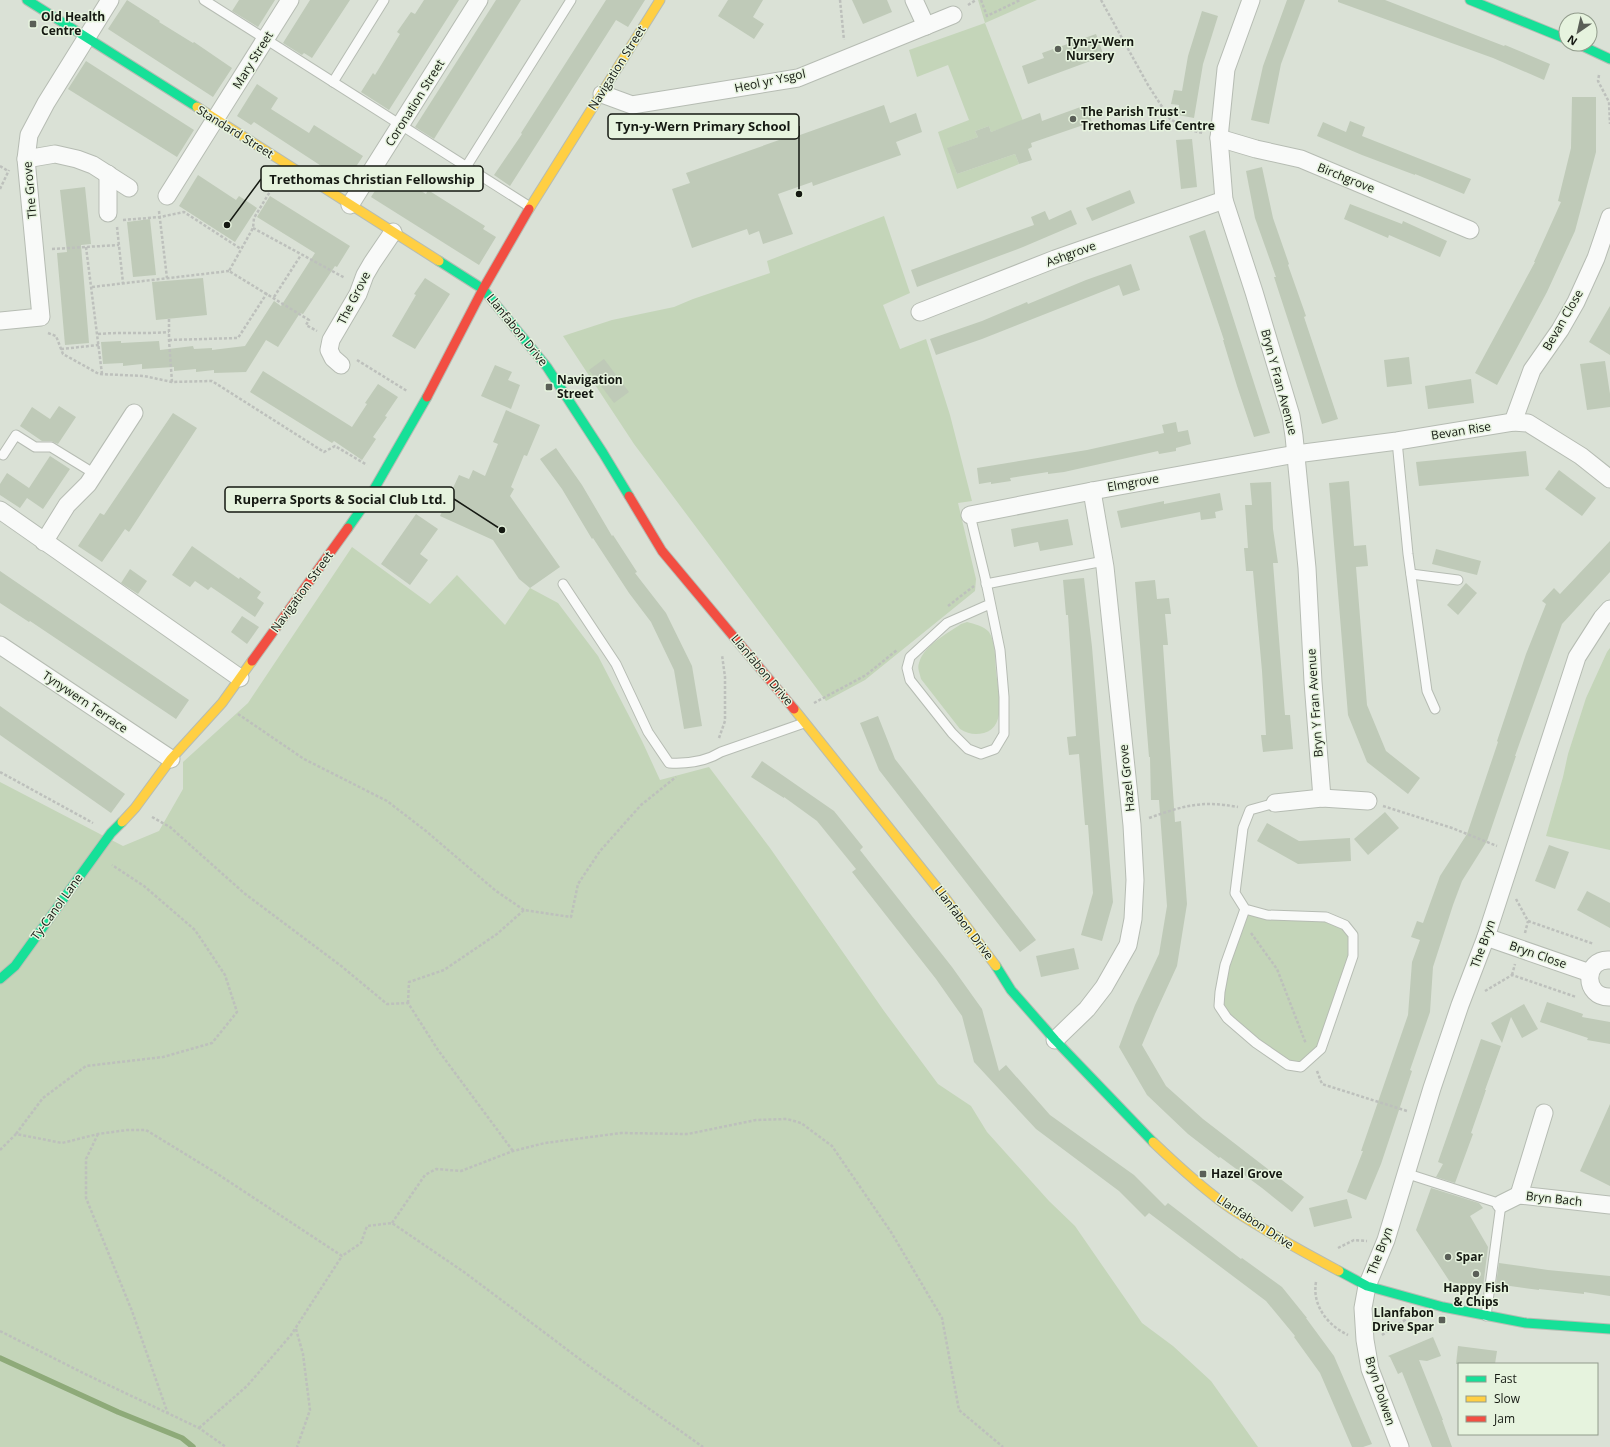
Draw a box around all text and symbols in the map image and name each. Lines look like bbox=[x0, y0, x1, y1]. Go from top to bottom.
place label: Old Health Centre bbox=[41, 8, 105, 39]
north arrow bbox=[1558, 12, 1598, 52]
marker: Old Health Centre bbox=[28, 19, 38, 29]
street label: Navigation Street bbox=[584, 22, 649, 113]
street label: Mary Street bbox=[228, 28, 277, 92]
text: N bbox=[1564, 32, 1580, 49]
place label: Tyn-y-Wern Nursery bbox=[1066, 33, 1134, 64]
marker: Tyn-y-Wern Nursery bbox=[1053, 44, 1063, 54]
street label: Coronation Street bbox=[381, 56, 448, 149]
street label: Heol yr Ysgol bbox=[733, 65, 807, 96]
street label: Standard Street bbox=[194, 101, 277, 162]
place label: The Parish Trust - Trethomas Life Centre bbox=[1081, 103, 1215, 134]
callout: Tyn-y-Wern Primary School bbox=[608, 114, 799, 139]
marker: The Parish Trust - Trethomas Life Centre bbox=[1068, 114, 1078, 124]
text: Tyn-y-Wern Primary School bbox=[615, 117, 791, 135]
street label: Birchgrove bbox=[1315, 158, 1378, 197]
street label: The Grove bbox=[19, 160, 40, 219]
callout: Trethomas Christian Fellowship bbox=[261, 166, 483, 191]
text: Trethomas Christian Fellowship bbox=[269, 170, 475, 188]
street label: Ashgrove bbox=[1043, 237, 1098, 270]
street label: The Grove bbox=[333, 268, 374, 327]
street label: Bevan Close bbox=[1538, 286, 1587, 353]
street label: Llanfabon Drive bbox=[483, 290, 552, 370]
street label: Bryn Y Fran Avenue bbox=[1257, 327, 1302, 437]
place label: Navigation Street bbox=[557, 371, 623, 402]
marker: Navigation Street bbox=[544, 382, 554, 392]
street label: Bevan Rise bbox=[1430, 417, 1492, 444]
street label: Elmgrove bbox=[1106, 470, 1160, 495]
callout: Ruperra Sports & Social Club Ltd. bbox=[225, 487, 454, 512]
text: Ruperra Sports & Social Club Ltd. bbox=[234, 490, 446, 508]
street label: Navigation Street bbox=[266, 548, 337, 636]
street label: Llanfabon Drive bbox=[727, 630, 797, 709]
street label: Bryn Y Fran Avenue bbox=[1302, 648, 1327, 758]
street label: Tynywern Terrace bbox=[39, 667, 132, 737]
street label: Hazel Grove bbox=[1114, 743, 1138, 813]
street label: Ty-Canol Lane bbox=[27, 870, 87, 943]
street label: Llanfabon Drive bbox=[931, 882, 998, 963]
street label: The Bryn bbox=[1466, 917, 1499, 970]
street label: Bryn Close bbox=[1507, 937, 1569, 972]
place label: Hazel Grove bbox=[1211, 1165, 1283, 1182]
marker: Hazel Grove bbox=[1198, 1169, 1208, 1179]
street label: Bryn Bach bbox=[1525, 1187, 1583, 1210]
street label: Llanfabon Drive bbox=[1214, 1190, 1297, 1253]
street label: The Bryn bbox=[1363, 1225, 1396, 1277]
place label: Spar bbox=[1456, 1248, 1483, 1265]
marker: Spar bbox=[1443, 1252, 1453, 1262]
marker: Happy Fish & Chips bbox=[1471, 1269, 1481, 1279]
place label: Happy Fish & Chips bbox=[1443, 1279, 1509, 1310]
place label: Llanfabon Drive Spar bbox=[1372, 1304, 1435, 1335]
marker: Llanfabon Drive Spar bbox=[1437, 1315, 1447, 1325]
street label: Bryn Dolwen bbox=[1361, 1354, 1400, 1427]
legend bbox=[1458, 1363, 1598, 1435]
text: Fast bbox=[1494, 1370, 1517, 1387]
text: Slow bbox=[1494, 1390, 1521, 1407]
text: Jam bbox=[1493, 1410, 1515, 1427]

